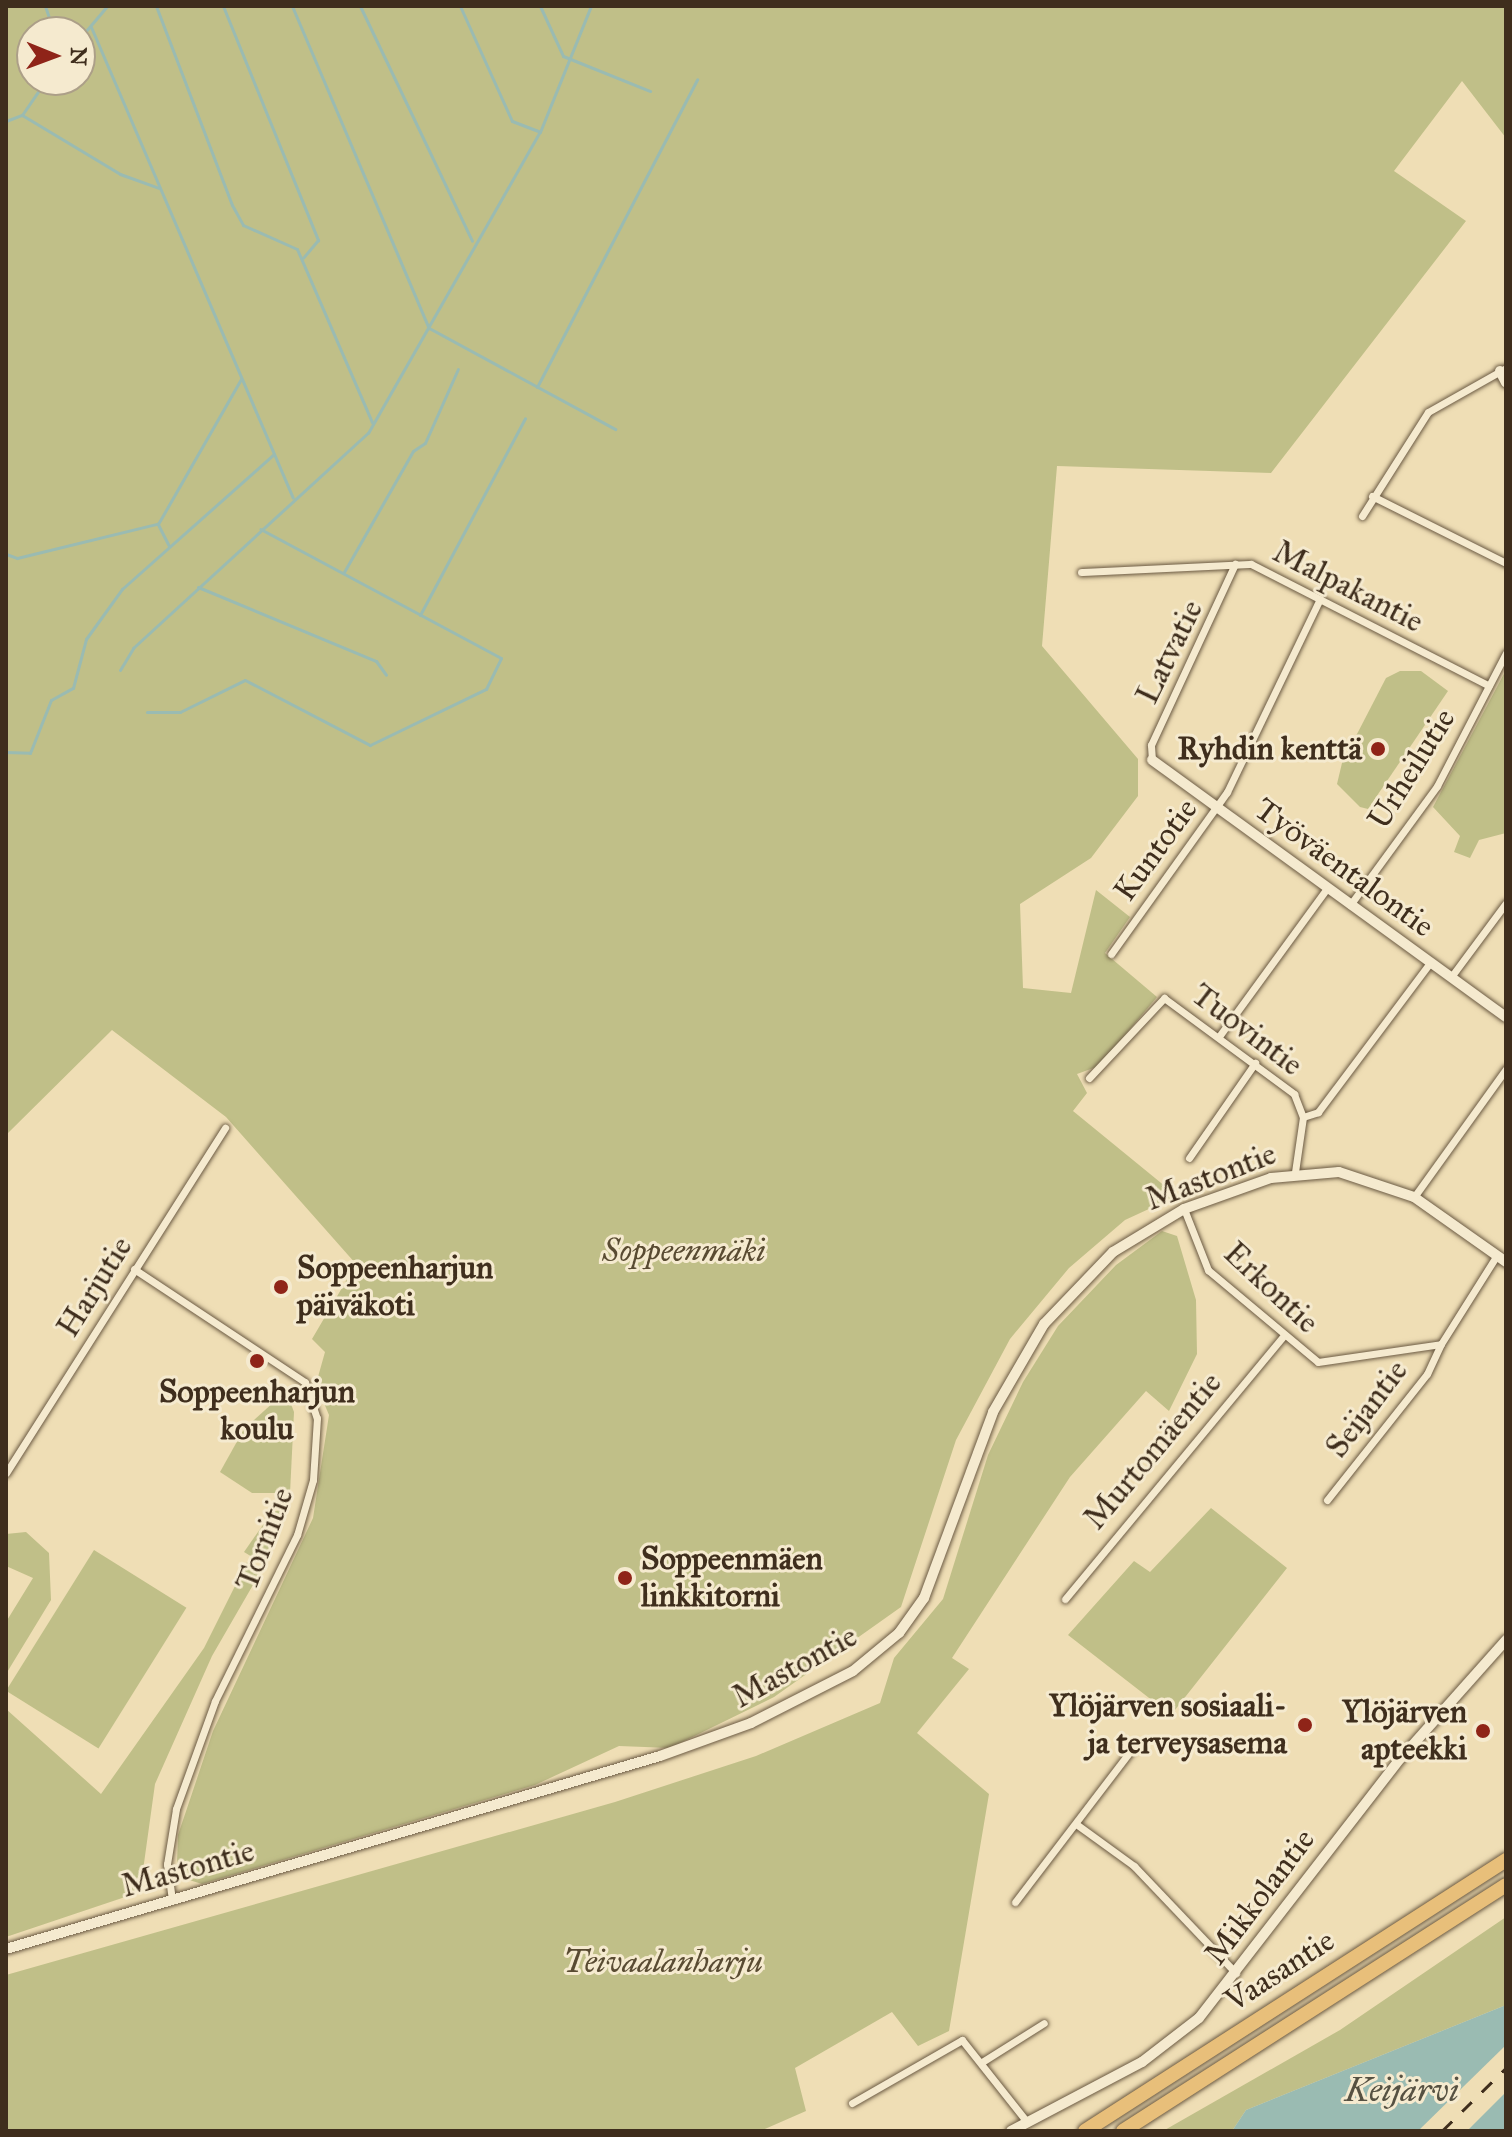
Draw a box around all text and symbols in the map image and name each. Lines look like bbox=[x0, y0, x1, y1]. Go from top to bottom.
north arrow bbox=[16, 16, 96, 96]
text: N bbox=[65, 47, 92, 66]
street label: Malpakantie bbox=[1266, 533, 1430, 641]
street label: Latvatie bbox=[1128, 594, 1212, 710]
street label: Urheilutie bbox=[1360, 702, 1464, 836]
place label: Ryhdin kenttä bbox=[1177, 730, 1362, 768]
marker: Ryhdin kenttä bbox=[1369, 740, 1387, 758]
street label: Työväentalontie bbox=[1247, 790, 1441, 946]
street label: Kuntotie bbox=[1106, 791, 1206, 909]
street label: Tuovintie bbox=[1184, 976, 1310, 1084]
street label: Mastontie bbox=[1140, 1135, 1282, 1219]
street label: Harjutie bbox=[49, 1230, 141, 1344]
park label: Soppeenmäki bbox=[602, 1232, 766, 1270]
street label: Erkontie bbox=[1215, 1234, 1327, 1342]
place label: Soppeenharjun päiväkoti bbox=[297, 1250, 493, 1325]
marker: Soppeenharjun päiväkoti bbox=[272, 1278, 290, 1296]
marker: Soppeenharjun koulu bbox=[248, 1352, 266, 1370]
street label: Seijantie bbox=[1318, 1353, 1416, 1465]
street label: Murtomäentie bbox=[1076, 1365, 1230, 1537]
place label: Soppeenharjun koulu bbox=[159, 1374, 355, 1449]
street label: Tornitie bbox=[228, 1482, 302, 1596]
place label: Soppeenmäen linkkitorni bbox=[641, 1541, 823, 1616]
marker: Soppeenmäen linkkitorni bbox=[616, 1569, 634, 1587]
street label: Mastontie bbox=[726, 1617, 864, 1717]
place label: Ylöjärven sosiaali- ja terveysasema bbox=[1049, 1688, 1287, 1763]
place label: Ylöjärven apteekki bbox=[1342, 1694, 1467, 1769]
marker: Ylöjärven sosiaali- ja terveysasema bbox=[1294, 1714, 1316, 1736]
marker: Ylöjärven apteekki bbox=[1474, 1722, 1492, 1740]
street label: Mikkolantie bbox=[1197, 1822, 1323, 1972]
street label: Mastontie bbox=[117, 1832, 259, 1906]
street label: Vaasantie bbox=[1218, 1922, 1342, 2020]
park label: Teivaalanharju bbox=[563, 1943, 763, 1981]
water label: Keijärvi bbox=[1345, 2070, 1459, 2110]

